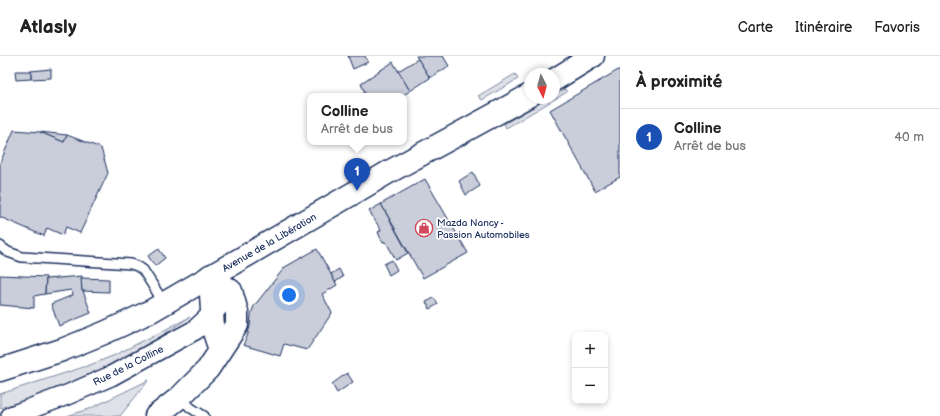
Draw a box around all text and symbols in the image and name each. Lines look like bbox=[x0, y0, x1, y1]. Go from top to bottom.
text: Atlasly bbox=[20, 16, 77, 39]
text: Carte bbox=[738, 19, 773, 36]
text: Itinéraire bbox=[795, 19, 852, 36]
text: Favoris bbox=[874, 19, 920, 36]
north arrow bbox=[524, 68, 560, 104]
text: À proximité bbox=[636, 72, 722, 92]
popup bbox=[307, 93, 407, 145]
text: Colline bbox=[321, 102, 368, 121]
text: Colline bbox=[674, 119, 721, 138]
text: Arrêt de bus bbox=[321, 121, 393, 137]
text: 1 bbox=[646, 129, 652, 145]
text: 40 m bbox=[894, 129, 924, 145]
text: Arrêt de bus bbox=[674, 138, 746, 154]
pin: 1 bbox=[344, 158, 370, 191]
street label: Avenue de la Libération bbox=[220, 211, 319, 275]
place label: Mazda Nancy - Passion Automobiles bbox=[437, 217, 530, 241]
shop icon: Mazda Nancy - Passion Automobiles bbox=[414, 218, 434, 238]
your location bbox=[279, 285, 299, 305]
map controls bbox=[572, 332, 608, 404]
button: + bbox=[572, 332, 608, 368]
street label: Rue de la Colline bbox=[91, 343, 166, 389]
button: − bbox=[572, 368, 608, 404]

